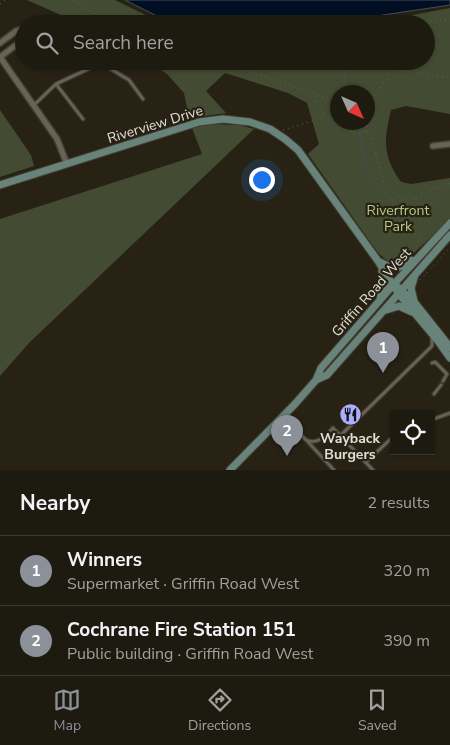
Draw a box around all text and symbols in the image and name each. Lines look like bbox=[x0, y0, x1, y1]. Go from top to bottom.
search box bbox=[15, 15, 435, 70]
icon: search bbox=[33, 29, 61, 57]
text: Search here bbox=[73, 30, 174, 56]
north arrow bbox=[330, 85, 375, 130]
street label: Riverview Drive bbox=[105, 101, 205, 148]
your location bbox=[249, 167, 275, 193]
park label: Riverfront Park bbox=[367, 201, 429, 236]
street label: Griffin Road West bbox=[327, 244, 415, 341]
pin: 1 bbox=[367, 332, 399, 373]
restaurant icon: Wayback Burgers bbox=[338, 403, 362, 427]
map controls bbox=[390, 410, 435, 455]
button: locate bbox=[390, 410, 435, 455]
pin: 2 bbox=[271, 415, 303, 456]
place label: Wayback Burgers bbox=[320, 429, 380, 464]
text: Nearby bbox=[20, 489, 90, 517]
text: 2 results bbox=[368, 492, 430, 514]
text: Winners bbox=[67, 547, 142, 573]
text: 1 bbox=[31, 560, 41, 582]
text: 320 m bbox=[383, 560, 430, 582]
text: Supermarket · Griffin Road West bbox=[67, 573, 299, 595]
text: Cochrane Fire Station 151 bbox=[67, 617, 296, 643]
text: 2 bbox=[31, 630, 41, 652]
text: 390 m bbox=[383, 630, 430, 652]
text: Public building · Griffin Road West bbox=[67, 643, 313, 665]
tab: Map bbox=[53, 686, 81, 735]
tab: Directions bbox=[188, 686, 251, 735]
tab: Saved bbox=[358, 686, 397, 735]

